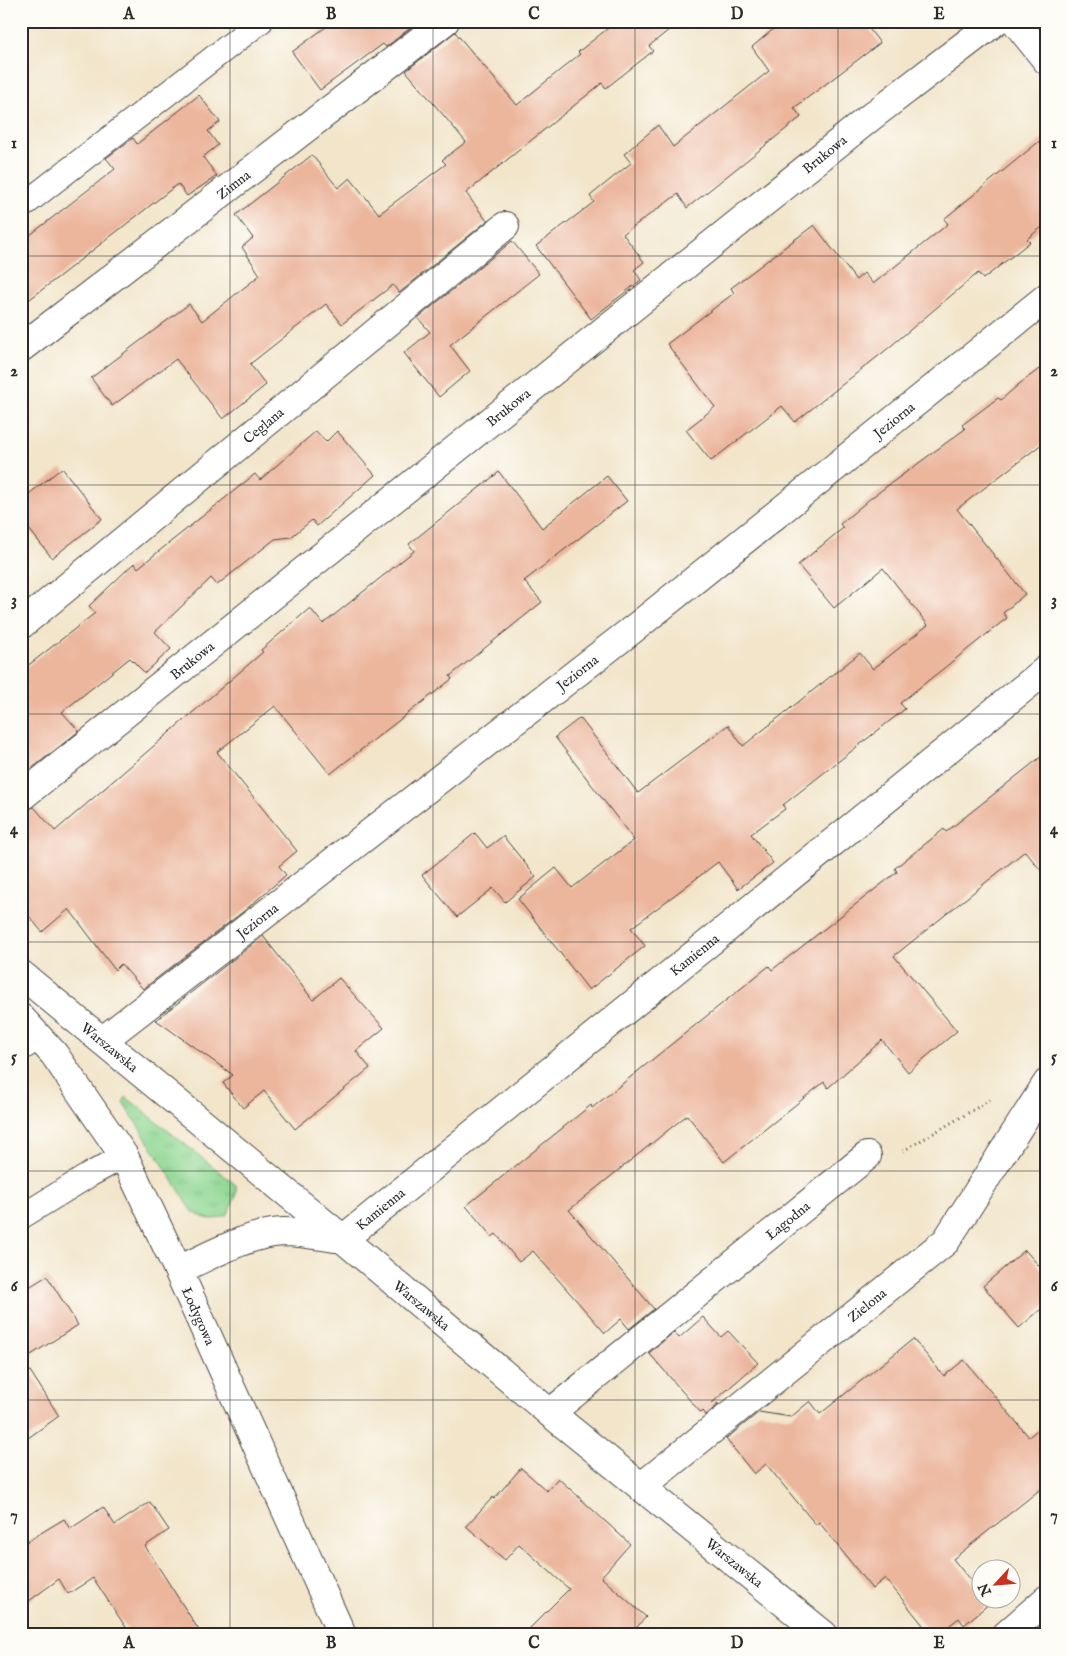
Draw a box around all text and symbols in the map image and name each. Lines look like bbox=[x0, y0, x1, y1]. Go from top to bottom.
text: A bbox=[123, 5, 136, 25]
text: B bbox=[326, 5, 337, 25]
text: C bbox=[528, 5, 540, 25]
text: D bbox=[731, 5, 744, 25]
text: E bbox=[933, 5, 945, 25]
street label: Brukowa bbox=[799, 131, 852, 178]
text: 1 bbox=[11, 134, 17, 154]
text: 1 bbox=[1051, 134, 1057, 154]
street label: Zimna bbox=[213, 166, 255, 204]
text: 2 bbox=[10, 362, 18, 382]
text: 2 bbox=[1050, 362, 1058, 382]
street label: Brukowa bbox=[483, 384, 535, 431]
street label: Jeziorna bbox=[869, 398, 920, 444]
street label: Ceglana bbox=[240, 403, 289, 448]
text: 3 bbox=[11, 591, 17, 611]
text: 3 bbox=[1051, 591, 1057, 611]
street label: Brukowa bbox=[167, 637, 219, 684]
street label: Jeziorna bbox=[552, 651, 603, 696]
text: 4 bbox=[10, 820, 19, 840]
text: 4 bbox=[1050, 820, 1059, 840]
street label: Jeziorna bbox=[232, 899, 283, 944]
street label: Kamienna bbox=[667, 929, 724, 981]
street label: Warszawska bbox=[77, 1019, 142, 1077]
text: 5 bbox=[11, 1048, 17, 1068]
text: 5 bbox=[1051, 1048, 1057, 1068]
street label: Kamienna bbox=[353, 1184, 410, 1235]
street label: Łagodna bbox=[762, 1197, 815, 1244]
text: 6 bbox=[11, 1277, 19, 1297]
street label: Warszawska bbox=[389, 1277, 454, 1336]
text: 6 bbox=[1051, 1277, 1059, 1297]
street label: Łodygowa bbox=[177, 1284, 219, 1349]
street label: Zielona bbox=[844, 1284, 891, 1327]
text: 7 bbox=[10, 1506, 18, 1526]
text: 7 bbox=[1050, 1506, 1058, 1526]
street label: Warszawska bbox=[702, 1535, 767, 1593]
north arrow bbox=[970, 1558, 1020, 1608]
text: N bbox=[974, 1580, 996, 1600]
text: A bbox=[123, 1634, 136, 1654]
text: B bbox=[326, 1634, 337, 1654]
text: C bbox=[528, 1634, 540, 1654]
text: D bbox=[731, 1634, 744, 1654]
text: E bbox=[933, 1634, 945, 1654]

